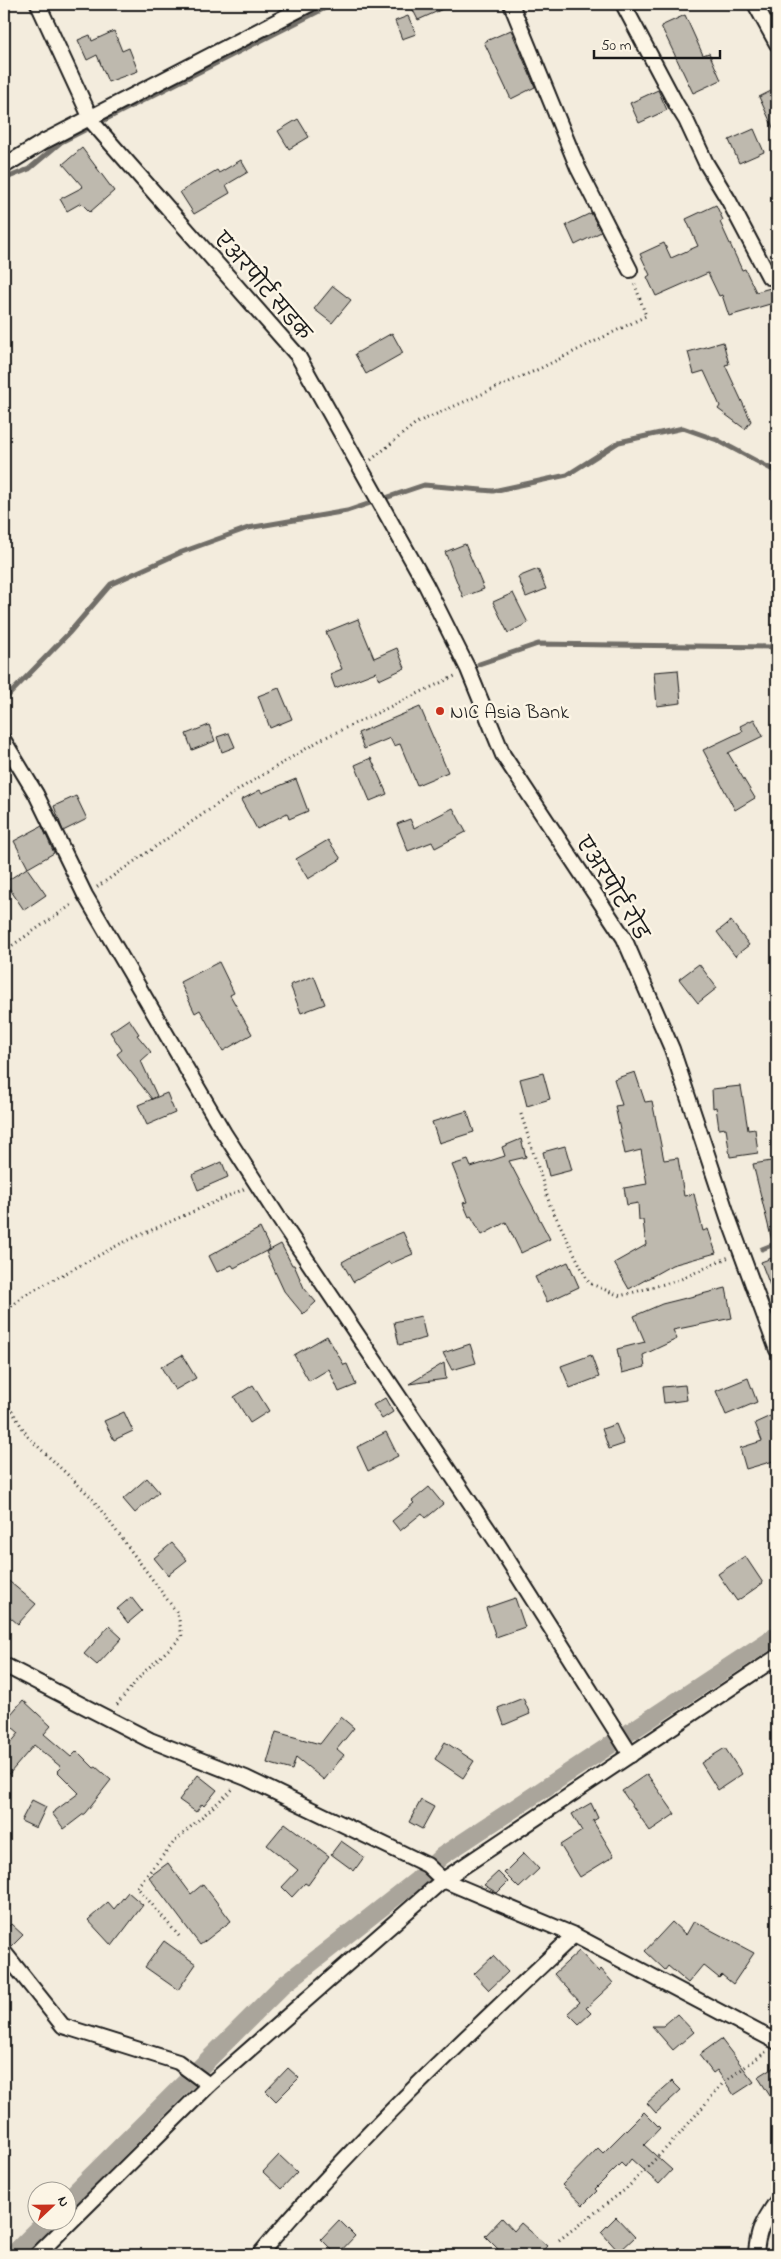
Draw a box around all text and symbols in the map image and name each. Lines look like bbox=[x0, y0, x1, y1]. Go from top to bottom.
scale bar bbox=[594, 28, 720, 60]
text: 50 m bbox=[601, 35, 632, 57]
street label: एअरपोर्ट सडक bbox=[205, 224, 321, 350]
place label: NIC Asia Bank bbox=[450, 699, 569, 728]
marker: NIC Asia Bank bbox=[434, 705, 446, 717]
street label: एअरपोर्ट रोड bbox=[567, 829, 658, 948]
north arrow bbox=[28, 2182, 78, 2232]
text: N bbox=[51, 2193, 74, 2210]

